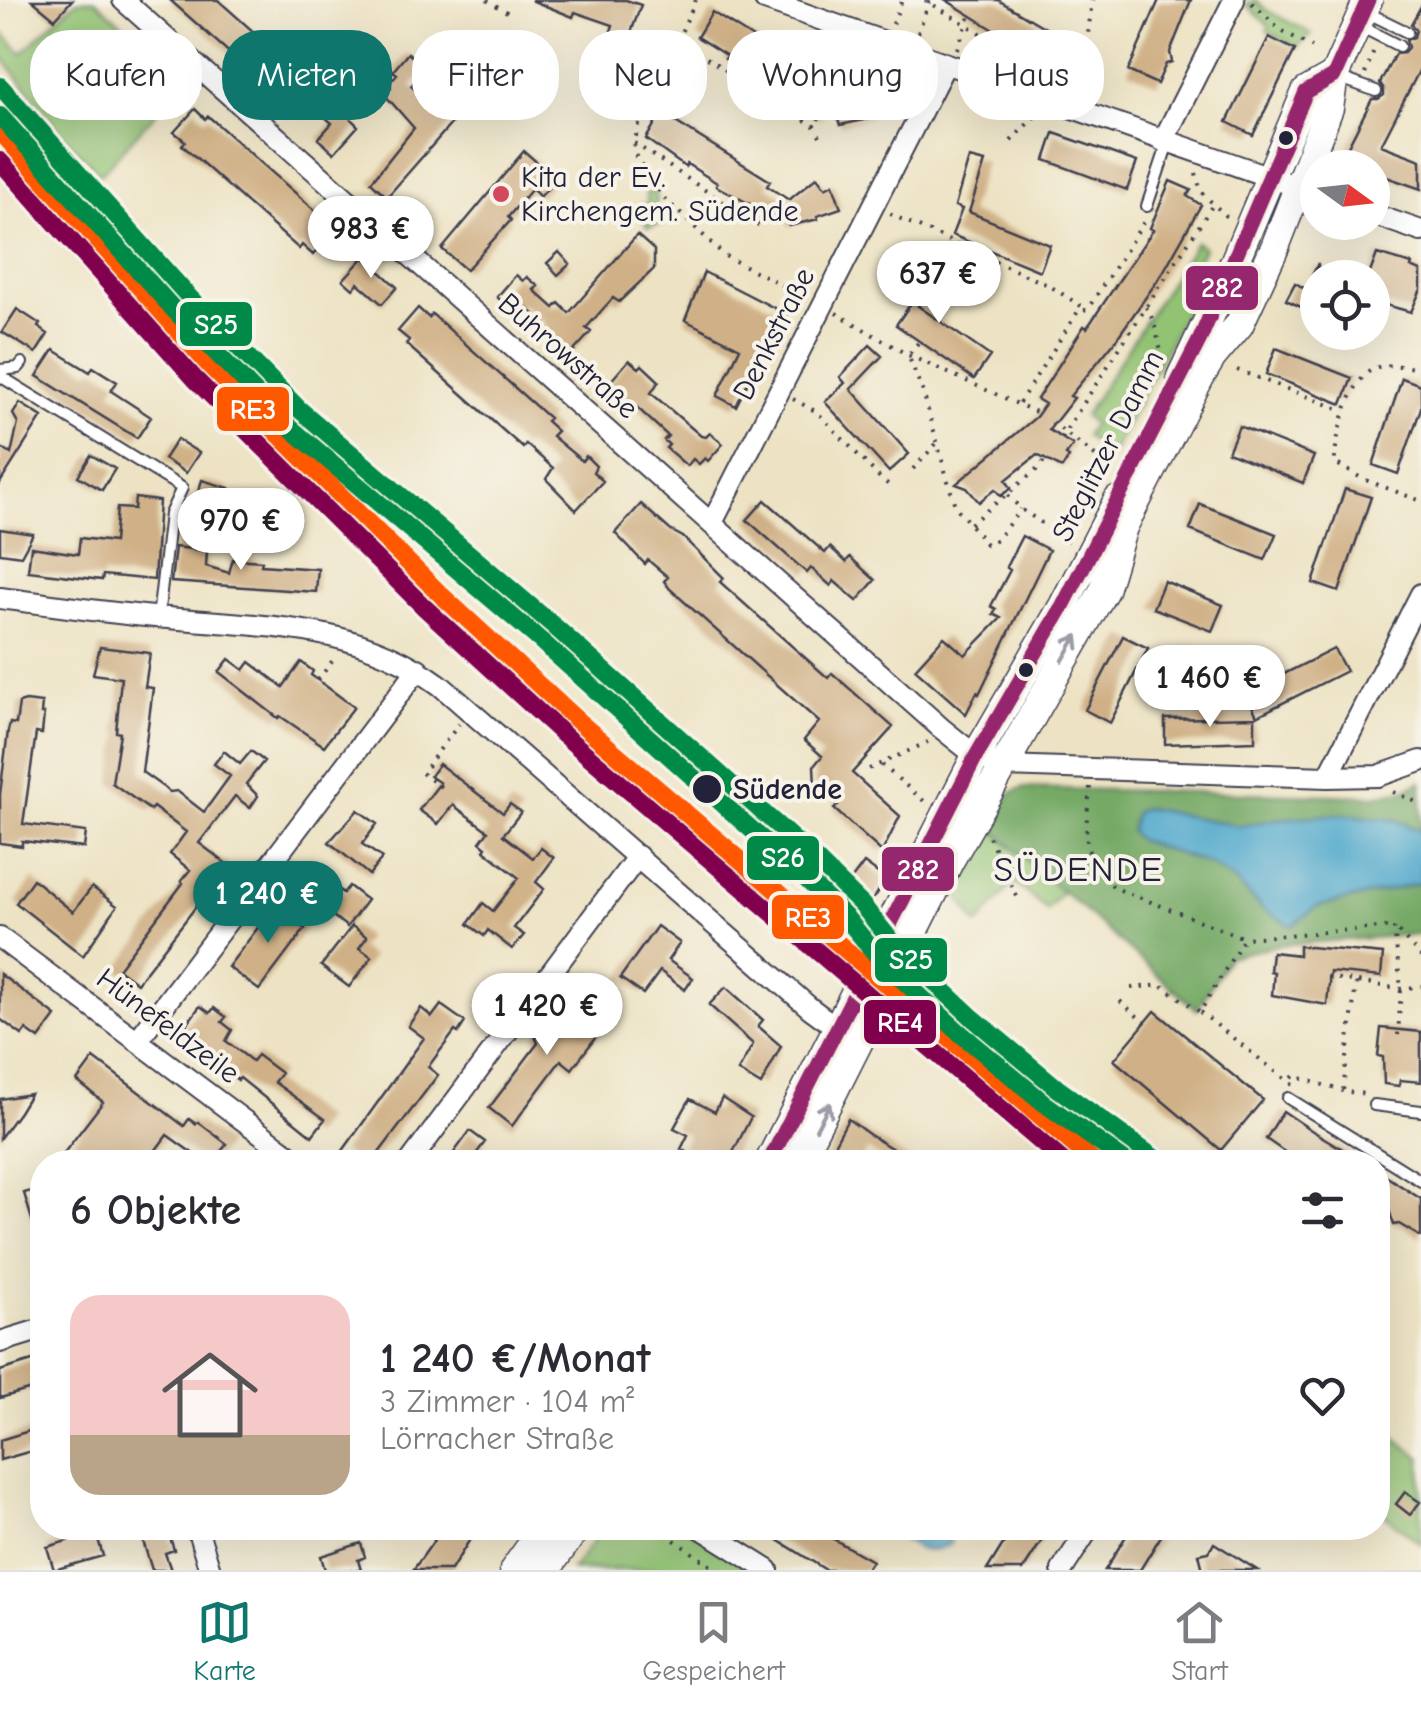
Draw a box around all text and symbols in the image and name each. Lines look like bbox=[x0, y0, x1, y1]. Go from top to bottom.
chip: Kaufen bbox=[30, 30, 202, 120]
chip: Mieten bbox=[222, 30, 392, 120]
chip: Filter bbox=[412, 30, 559, 120]
chip: Neu bbox=[579, 30, 707, 120]
chip: Wohnung bbox=[727, 30, 938, 120]
chip: Haus bbox=[958, 30, 1104, 120]
unlabelled marker bbox=[1276, 128, 1296, 148]
north arrow bbox=[1300, 150, 1390, 240]
map controls bbox=[1300, 150, 1390, 350]
place label: Kita der Ev. Kirchengem. Südende bbox=[521, 160, 798, 229]
marker: Kita der Ev. Kirchengem. Südende bbox=[490, 183, 512, 205]
pin: 983 € bbox=[301, 196, 441, 281]
text: 983 € bbox=[330, 210, 412, 247]
pin: 637 € bbox=[869, 241, 1009, 326]
text: 637 € bbox=[899, 255, 979, 292]
button: locate bbox=[1300, 260, 1390, 350]
street label: Denkstraße bbox=[726, 262, 822, 406]
line badge: 282 bbox=[1184, 264, 1260, 312]
text: 282 bbox=[1201, 272, 1243, 304]
street label: Buhrowstraße bbox=[491, 286, 645, 426]
line badge: S25 bbox=[178, 300, 254, 348]
text: S25 bbox=[194, 309, 238, 341]
street label: Steglitzer Damm bbox=[1045, 344, 1171, 548]
line badge: RE3 bbox=[215, 385, 291, 433]
text: RE3 bbox=[230, 394, 276, 426]
pin: 970 € bbox=[171, 488, 311, 573]
text: 970 € bbox=[200, 502, 282, 539]
one-way arrow bbox=[1061, 634, 1081, 663]
pin: 1 460 € bbox=[1118, 645, 1302, 730]
text: 1 460 € bbox=[1156, 659, 1264, 696]
unlabelled marker bbox=[1016, 660, 1036, 680]
marker: Südende bbox=[690, 772, 724, 806]
place label: Südende bbox=[733, 772, 842, 807]
line badge: S26 bbox=[745, 834, 821, 882]
text: S26 bbox=[761, 842, 805, 874]
line badge: 282 bbox=[880, 845, 956, 893]
district label: SÜDENDE bbox=[994, 849, 1164, 890]
text: 282 bbox=[897, 854, 939, 886]
pin: 1 240 € bbox=[176, 861, 360, 946]
text: 1 240 € bbox=[215, 875, 321, 912]
line badge: RE3 bbox=[770, 893, 846, 941]
text: RE3 bbox=[785, 902, 831, 934]
line badge: S25 bbox=[873, 936, 949, 984]
text: S25 bbox=[889, 944, 933, 976]
street label: Hünefeldzeile bbox=[90, 961, 246, 1091]
pin: 1 420 € bbox=[455, 973, 639, 1058]
text: 1 420 € bbox=[494, 987, 600, 1024]
line badge: RE4 bbox=[862, 998, 938, 1046]
text: RE4 bbox=[877, 1007, 923, 1039]
one-way arrow bbox=[814, 1101, 833, 1131]
icon: filters bbox=[1295, 1183, 1350, 1238]
text: 6 Objekte bbox=[70, 1186, 241, 1235]
text: 1 240 €/Monat bbox=[380, 1334, 651, 1383]
icon: home bbox=[150, 1335, 270, 1455]
icon: heart bbox=[1295, 1368, 1350, 1423]
text: 3 Zimmer · 104 m² bbox=[380, 1383, 634, 1420]
text: Lörracher Straße bbox=[380, 1420, 614, 1457]
tab: Karte bbox=[193, 1595, 256, 1687]
tab: Gespeichert bbox=[642, 1595, 785, 1687]
tab: Start bbox=[1171, 1595, 1228, 1687]

